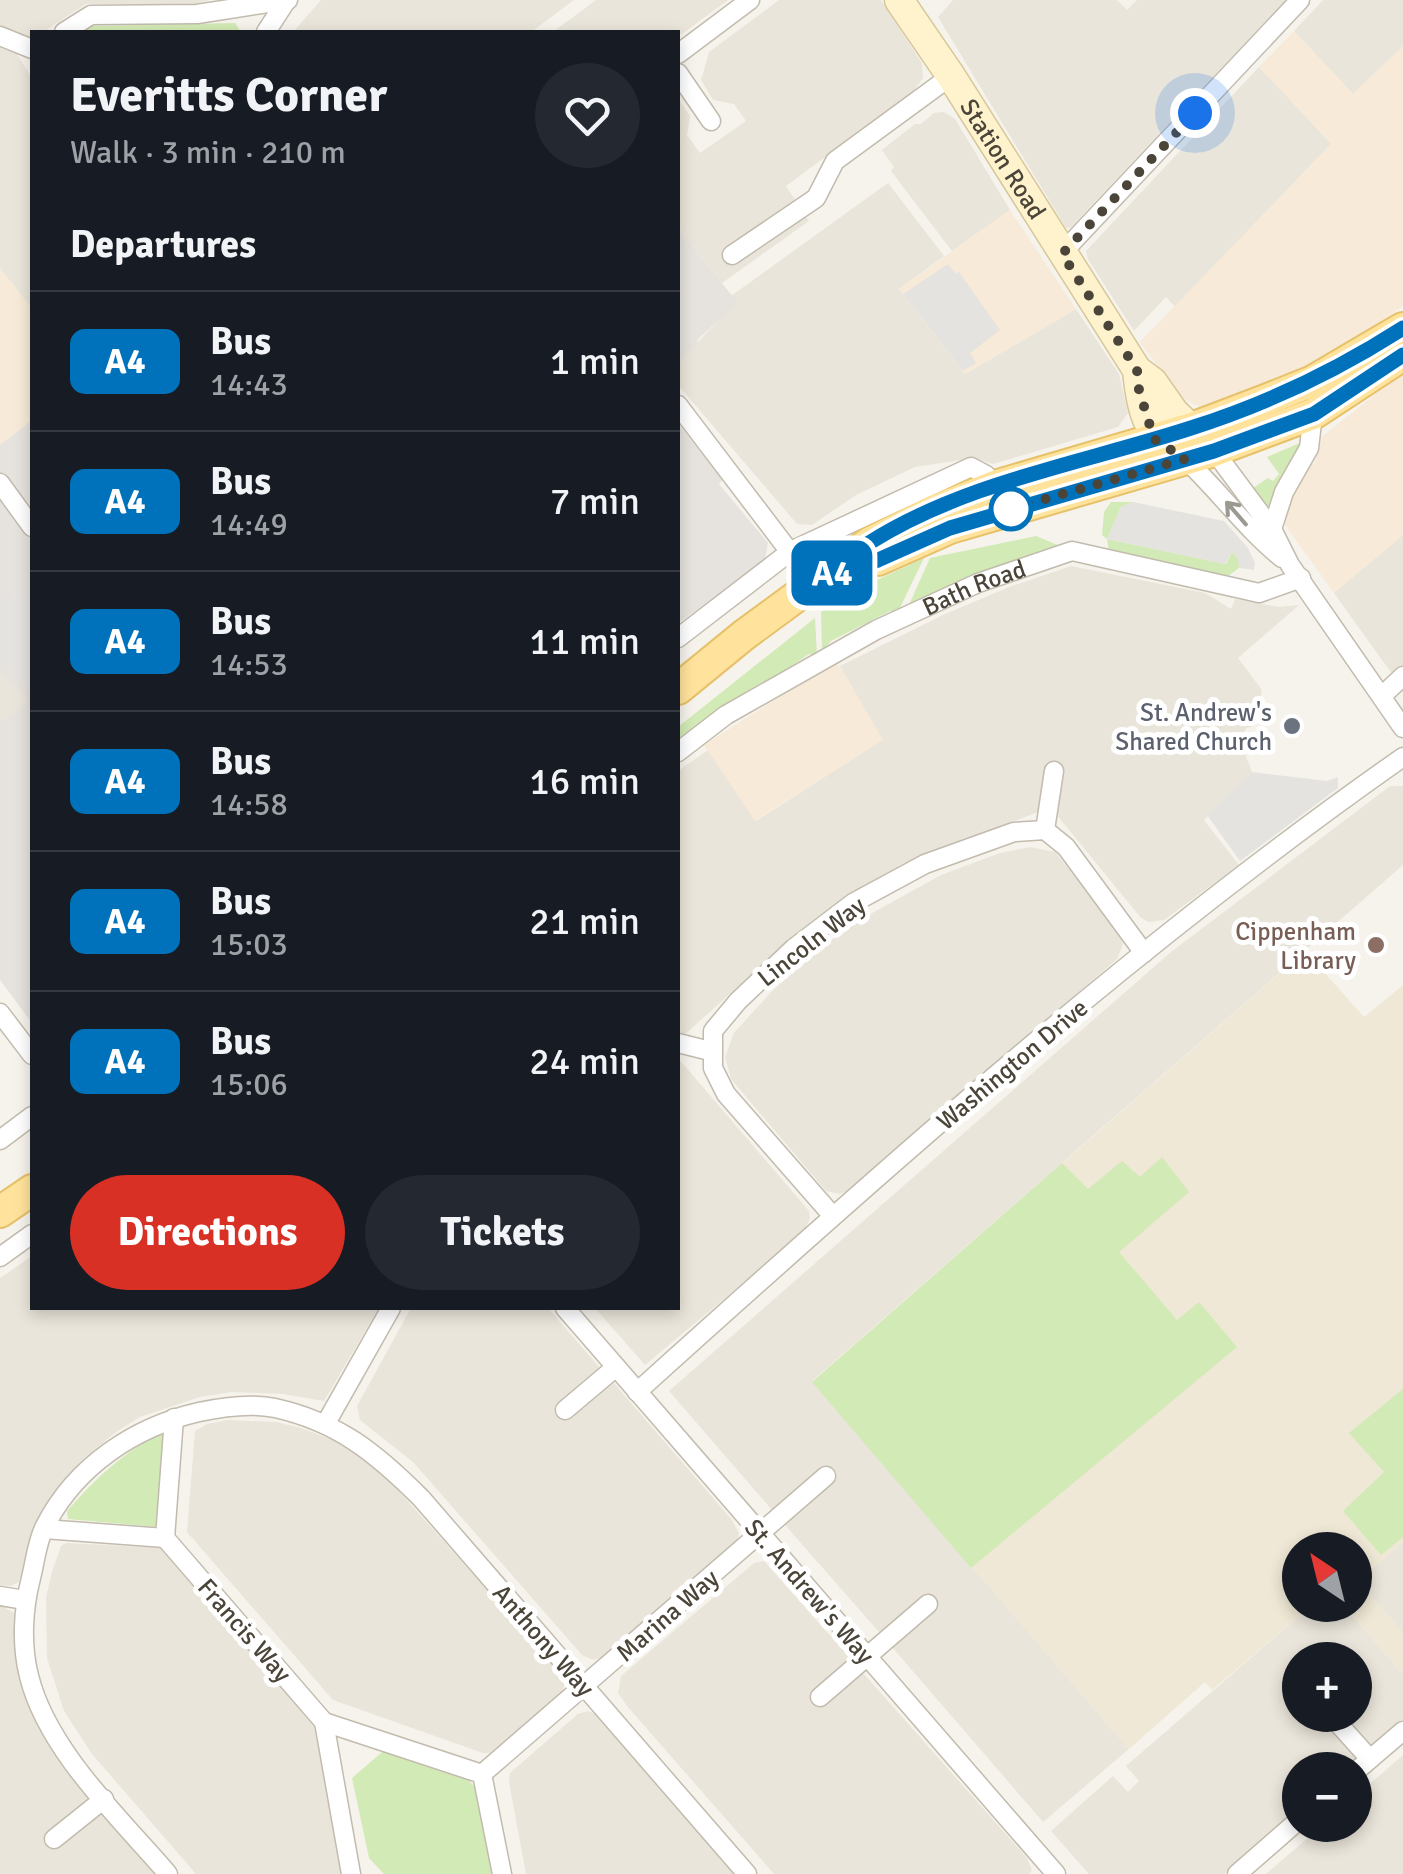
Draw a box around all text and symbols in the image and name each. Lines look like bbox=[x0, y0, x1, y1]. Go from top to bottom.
button: heart bbox=[535, 63, 640, 168]
text: Everitts Corner bbox=[70, 66, 387, 125]
your location bbox=[1170, 88, 1220, 138]
street label: Station Road bbox=[953, 93, 1053, 225]
text: Walk · 3 min · 210 m bbox=[70, 133, 346, 172]
text: Departures bbox=[70, 221, 256, 268]
text: Bus bbox=[210, 318, 271, 365]
text: 1 min bbox=[550, 338, 640, 385]
text: A4 bbox=[104, 340, 146, 383]
text: 14:43 bbox=[210, 365, 288, 404]
text: Bus bbox=[210, 458, 271, 505]
text: 7 min bbox=[550, 478, 640, 525]
text: A4 bbox=[104, 480, 146, 523]
unlabelled marker bbox=[990, 488, 1032, 530]
one-way arrow bbox=[1226, 501, 1248, 527]
text: 14:49 bbox=[210, 505, 288, 544]
line badge: A4 bbox=[787, 540, 877, 606]
text: A4 bbox=[811, 552, 853, 595]
street label: Bath Road bbox=[917, 553, 1030, 623]
text: Bus bbox=[210, 598, 271, 645]
text: 11 min bbox=[529, 618, 640, 665]
text: A4 bbox=[104, 620, 146, 663]
text: 14:53 bbox=[210, 645, 288, 684]
place label: St. Andrew's Shared Church bbox=[1115, 697, 1272, 757]
marker: St. Andrew's Shared Church bbox=[1281, 715, 1303, 737]
text: Bus bbox=[210, 738, 271, 785]
text: 16 min bbox=[529, 758, 640, 805]
text: A4 bbox=[104, 760, 146, 803]
text: 14:58 bbox=[210, 785, 288, 824]
text: Bus bbox=[210, 878, 271, 925]
street label: Lincoln Way bbox=[751, 889, 872, 993]
text: 21 min bbox=[529, 898, 640, 945]
text: A4 bbox=[104, 900, 146, 943]
place label: Cippenham Library bbox=[1235, 916, 1356, 976]
text: 15:03 bbox=[210, 925, 288, 964]
marker: Cippenham Library bbox=[1365, 934, 1387, 956]
street label: Washington Drive bbox=[930, 992, 1094, 1137]
text: Bus bbox=[210, 1018, 271, 1065]
text: 24 min bbox=[529, 1038, 640, 1085]
text: A4 bbox=[104, 1040, 146, 1083]
text: 15:06 bbox=[210, 1065, 288, 1104]
button: Directions bbox=[70, 1175, 345, 1290]
button: Tickets bbox=[365, 1175, 640, 1290]
street label: St. Andrew's Way bbox=[738, 1513, 881, 1670]
north arrow bbox=[1282, 1532, 1372, 1622]
map controls bbox=[1282, 1532, 1372, 1842]
street label: Marina Way bbox=[610, 1562, 725, 1668]
street label: Francis Way bbox=[191, 1572, 298, 1689]
street label: Anthony Way bbox=[486, 1578, 601, 1703]
button: + bbox=[1282, 1642, 1372, 1732]
button: − bbox=[1282, 1752, 1372, 1842]

